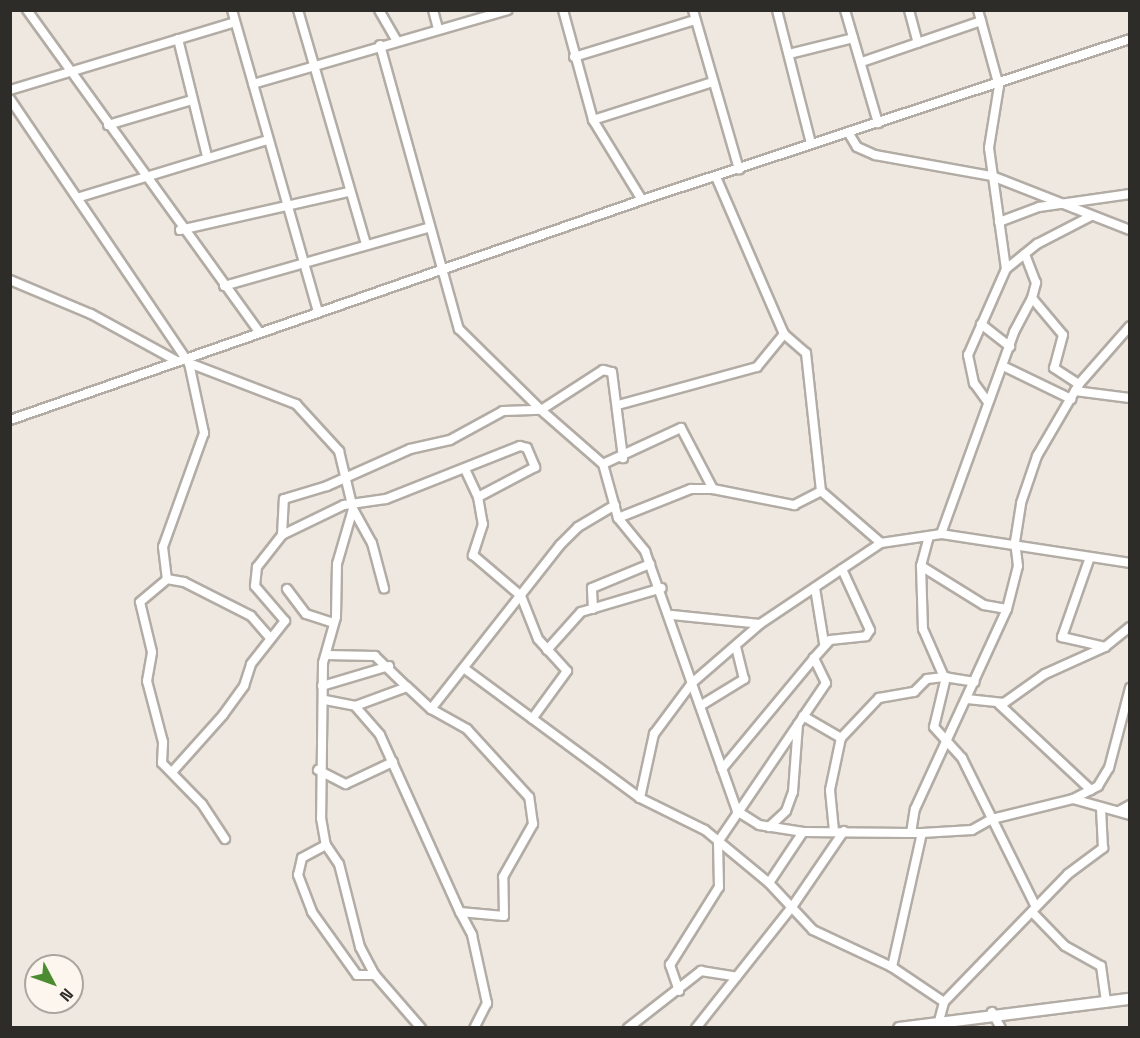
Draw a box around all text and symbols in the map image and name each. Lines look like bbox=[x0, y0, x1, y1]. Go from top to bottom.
north arrow bbox=[24, 954, 84, 1014]
text: N bbox=[55, 984, 78, 1006]

